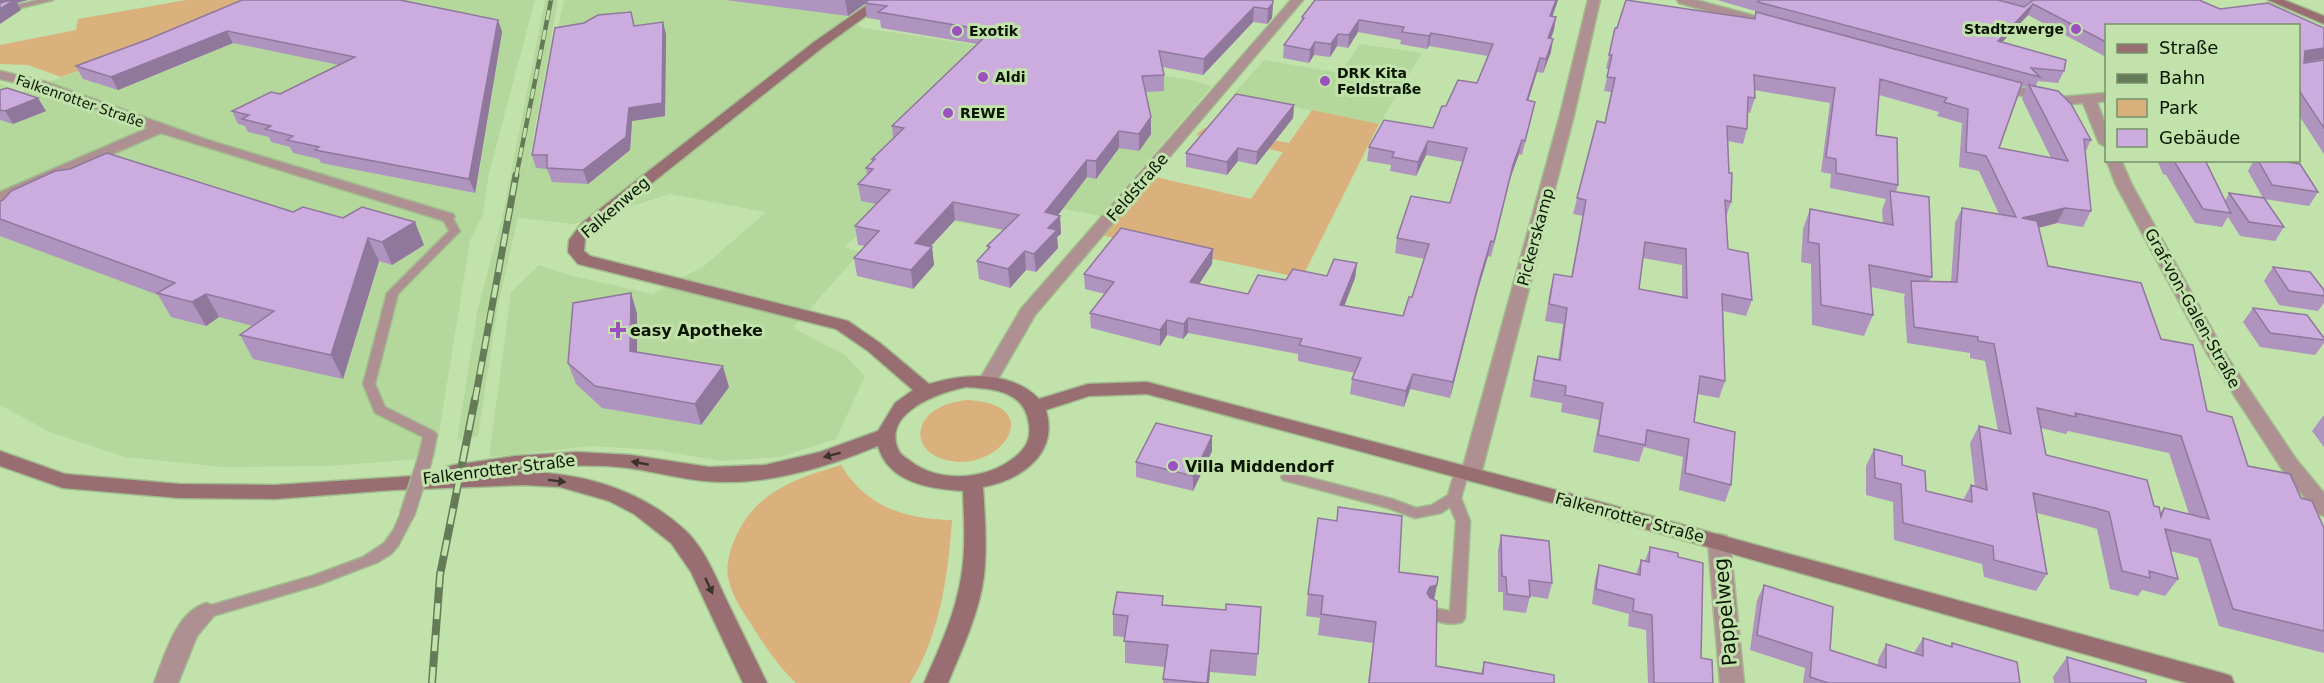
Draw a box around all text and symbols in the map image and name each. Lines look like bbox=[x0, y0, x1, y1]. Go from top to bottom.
place label: Stadtzwerge bbox=[1964, 21, 2064, 37]
marker: Stadtzwerge bbox=[2069, 22, 2083, 36]
place label: Exotik bbox=[969, 23, 1019, 39]
marker: Exotik bbox=[950, 24, 964, 38]
legend bbox=[2105, 24, 2300, 162]
text: Straße bbox=[2159, 37, 2218, 58]
place label: DRK Kita Feldstraße bbox=[1337, 65, 1421, 97]
text: Bahn bbox=[2159, 67, 2205, 88]
place label: Aldi bbox=[995, 69, 1025, 85]
marker: Aldi bbox=[976, 70, 990, 84]
street label: Falkenrotter Straße bbox=[14, 72, 146, 130]
marker: DRK Kita Feldstraße bbox=[1318, 74, 1332, 88]
text: Park bbox=[2159, 97, 2198, 118]
place label: REWE bbox=[960, 105, 1005, 121]
marker: REWE bbox=[941, 106, 955, 120]
text: Gebäude bbox=[2159, 127, 2240, 148]
street label: Feldstraße bbox=[1103, 150, 1172, 225]
street label: Falkenweg bbox=[577, 173, 653, 242]
street label: Pickerskamp bbox=[1513, 186, 1558, 288]
street label: Graf-von-Galen-Straße bbox=[2141, 225, 2244, 391]
place label: easy Apotheke bbox=[630, 321, 763, 340]
marker: easy Apotheke bbox=[611, 323, 625, 337]
street label: Falkenrotter Straße bbox=[422, 451, 576, 488]
one-way arrow bbox=[822, 451, 840, 460]
place label: Villa Middendorf bbox=[1185, 457, 1335, 476]
one-way arrow bbox=[630, 458, 649, 467]
marker: Villa Middendorf bbox=[1166, 459, 1180, 473]
one-way arrow bbox=[547, 476, 566, 485]
street label: Falkenrotter Straße bbox=[1553, 488, 1706, 547]
street label: Pappelweg bbox=[1708, 557, 1742, 667]
one-way arrow bbox=[705, 578, 714, 595]

